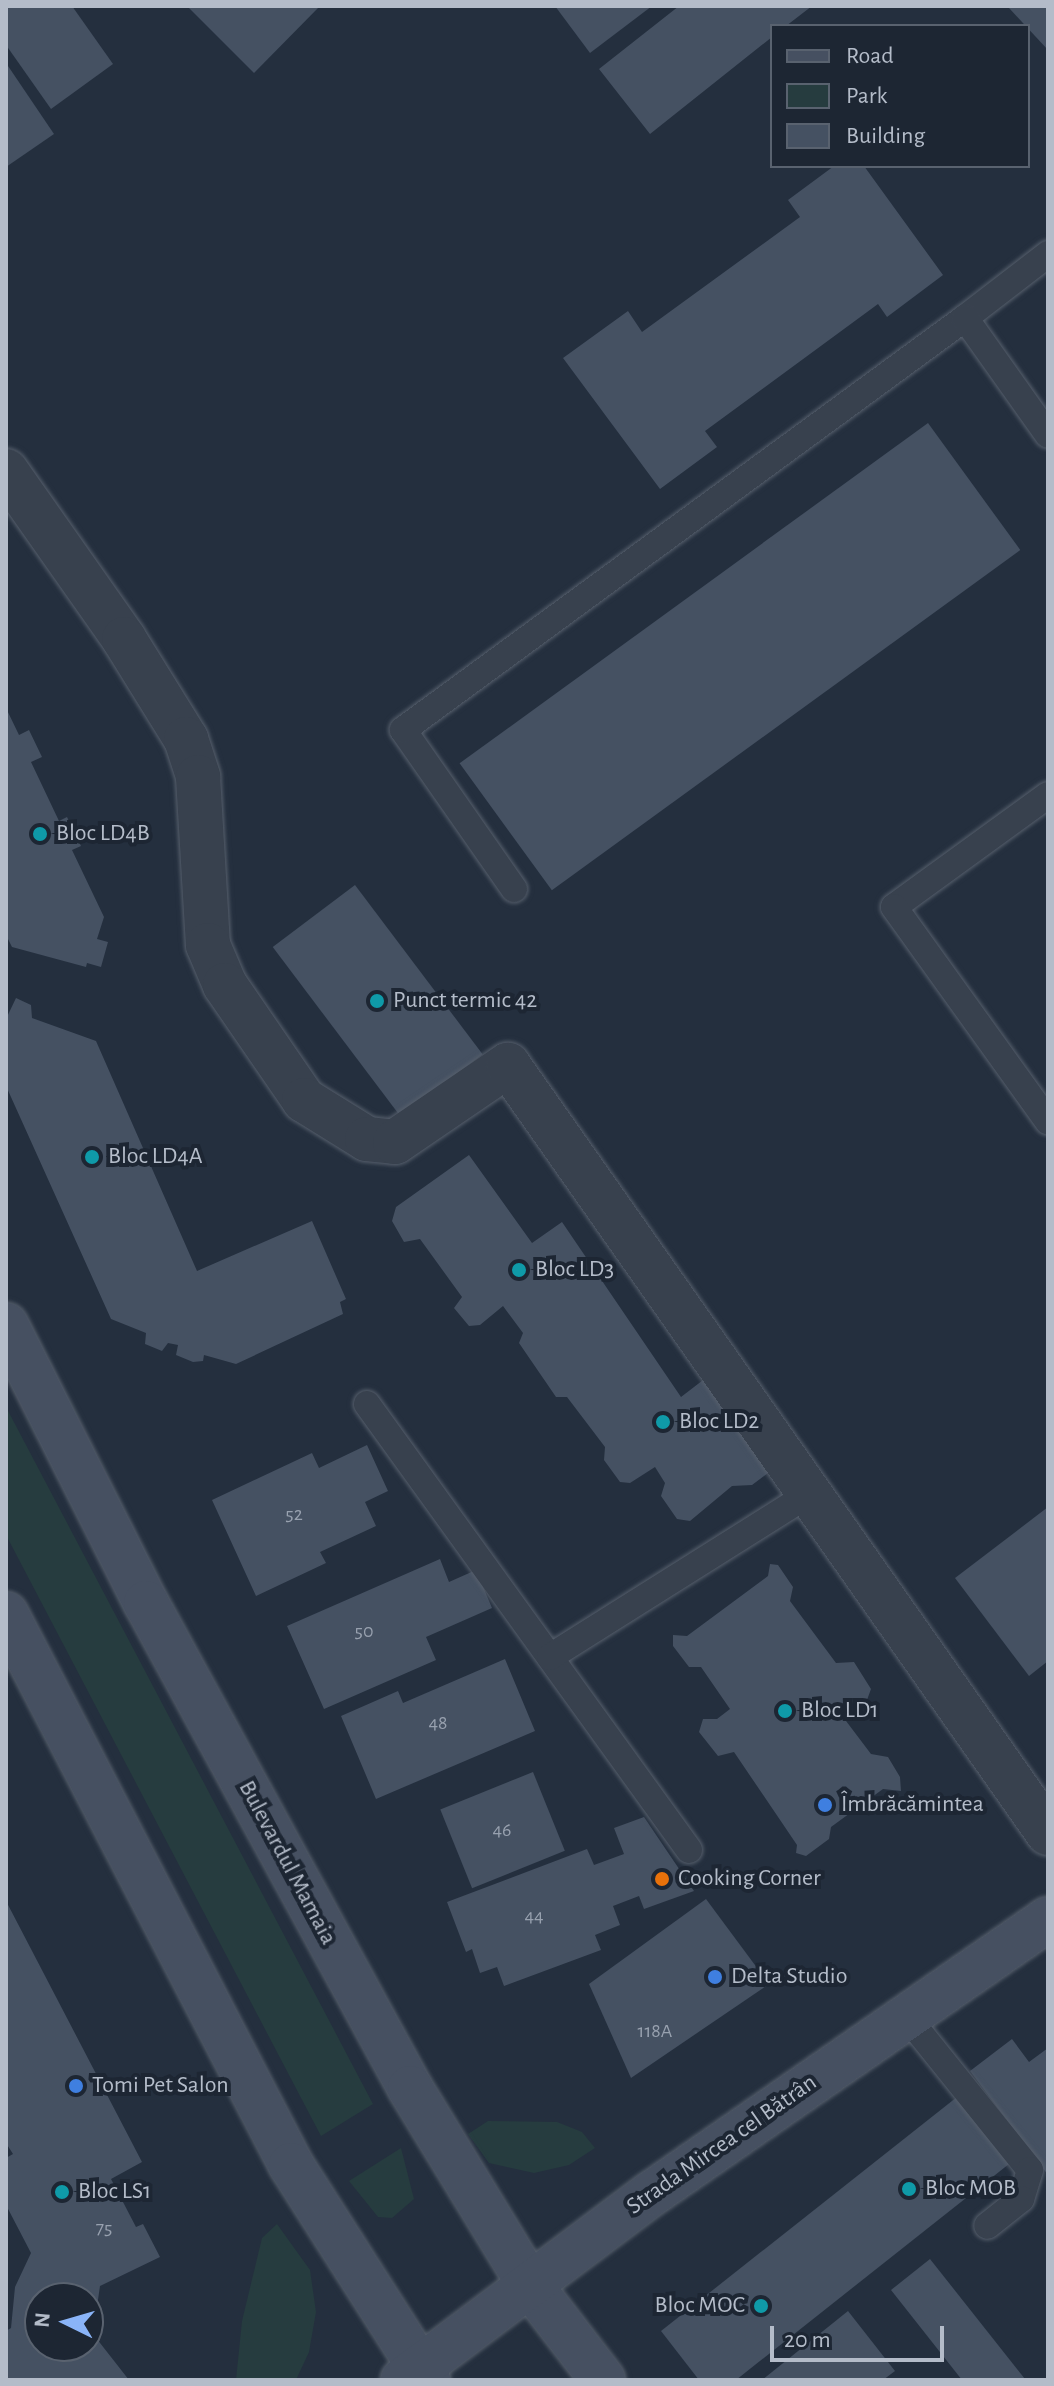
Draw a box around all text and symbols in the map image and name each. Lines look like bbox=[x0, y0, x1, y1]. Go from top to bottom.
legend bbox=[770, 24, 1030, 168]
text: Road bbox=[846, 44, 894, 68]
text: Park bbox=[846, 84, 887, 108]
text: Building bbox=[846, 124, 925, 148]
place label: Bloc LD4B bbox=[56, 820, 150, 848]
marker: Bloc LD4B bbox=[31, 825, 49, 843]
place label: Punct termic 42 bbox=[393, 987, 537, 1015]
marker: Punct termic 42 bbox=[368, 992, 386, 1010]
place label: Bloc LD4A bbox=[108, 1143, 203, 1171]
marker: Bloc LD4A bbox=[83, 1148, 101, 1166]
place label: Bloc LD3 bbox=[535, 1256, 614, 1284]
marker: Bloc LD3 bbox=[510, 1261, 528, 1279]
place label: Bloc LD2 bbox=[679, 1408, 759, 1436]
marker: Bloc LD2 bbox=[654, 1413, 672, 1431]
house number: 52 bbox=[285, 1502, 303, 1526]
house number: 50 bbox=[355, 1619, 373, 1643]
place label: Bloc LD1 bbox=[801, 1697, 879, 1725]
marker: Bloc LD1 bbox=[776, 1702, 794, 1720]
house number: 48 bbox=[428, 1711, 448, 1735]
street label: Bulevardul Mamaia bbox=[232, 1776, 342, 1950]
place label: Îmbrăcămintea bbox=[841, 1791, 984, 1819]
marker: Îmbrăcămintea bbox=[816, 1796, 834, 1814]
house number: 46 bbox=[492, 1818, 512, 1842]
place label: Cooking Corner bbox=[678, 1865, 821, 1893]
marker: Cooking Corner bbox=[653, 1870, 671, 1888]
house number: 44 bbox=[524, 1904, 544, 1928]
place label: Delta Studio bbox=[731, 1963, 847, 1991]
marker: Delta Studio bbox=[706, 1968, 724, 1986]
house number: 118A bbox=[638, 2019, 672, 2043]
street label: Strada Mircea cel Bătrân bbox=[621, 2069, 823, 2221]
place label: Tomi Pet Salon bbox=[92, 2072, 229, 2100]
marker: Tomi Pet Salon bbox=[67, 2077, 85, 2095]
place label: Bloc MOB bbox=[925, 2175, 1016, 2203]
place label: Bloc LS1 bbox=[78, 2178, 151, 2206]
marker: Bloc MOB bbox=[900, 2180, 918, 2198]
marker: Bloc LS1 bbox=[53, 2183, 71, 2201]
house number: 75 bbox=[96, 2216, 112, 2240]
north arrow bbox=[24, 2282, 104, 2362]
place label: Bloc MOC bbox=[655, 2292, 745, 2320]
marker: Bloc MOC bbox=[752, 2297, 770, 2315]
scale bar bbox=[774, 2310, 948, 2360]
text: N bbox=[30, 2312, 54, 2329]
text: 20 m bbox=[784, 2328, 831, 2352]

